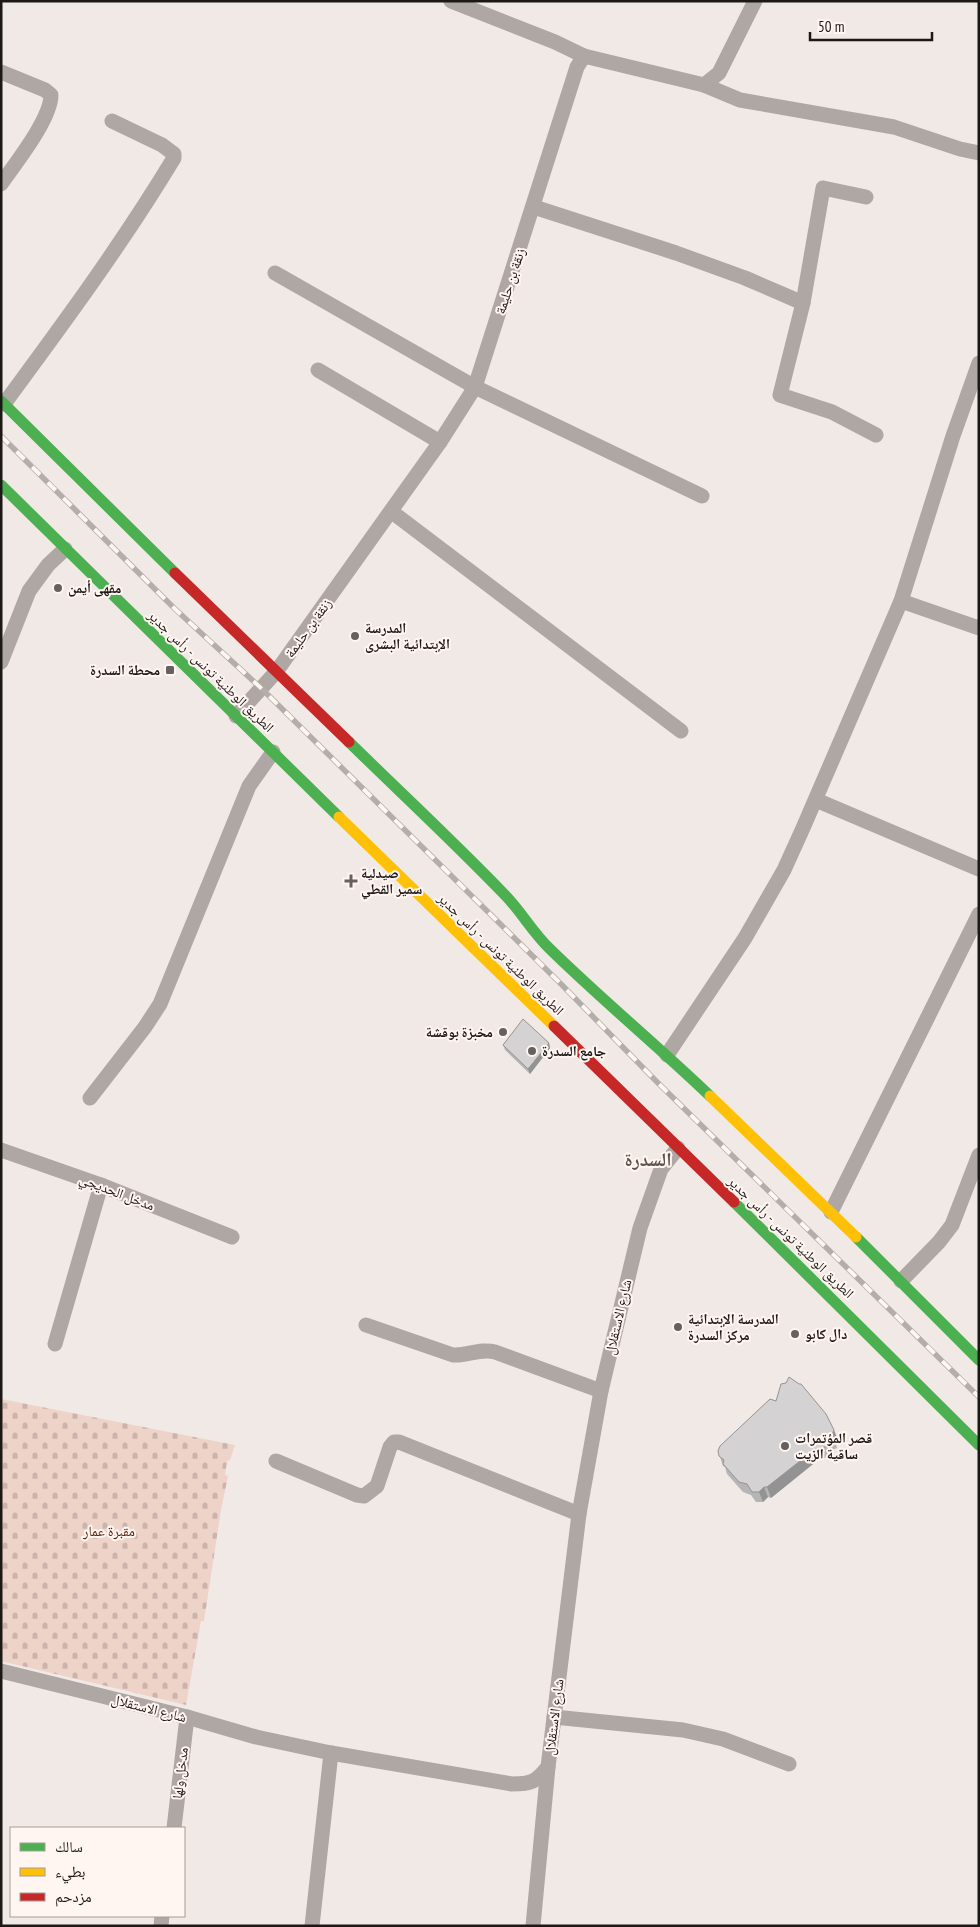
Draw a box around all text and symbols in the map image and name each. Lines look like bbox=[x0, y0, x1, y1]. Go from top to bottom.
scale bar bbox=[810, 10, 932, 42]
text: 50 m bbox=[818, 17, 844, 36]
street label: زنقة بن حليمة bbox=[491, 246, 529, 316]
place label: مقهى أيمن bbox=[68, 579, 121, 597]
marker: مقهى أيمن bbox=[52, 582, 64, 594]
street label: زنقة بن حليمة bbox=[281, 595, 335, 661]
street label: الطريق الوطنية تونس - رأس جدير bbox=[143, 605, 278, 737]
place label: المدرسة الإبتدائية البشرى bbox=[365, 619, 450, 653]
marker: المدرسة الإبتدائية البشرى bbox=[349, 630, 361, 642]
place label: محطة السدرة bbox=[90, 661, 160, 679]
marker: محطة السدرة bbox=[164, 664, 176, 676]
place label: صيدلية سمير القطي bbox=[361, 864, 423, 900]
marker: صيدلية سمير القطي bbox=[345, 875, 357, 887]
street label: الطريق الوطنية تونس - رأس جدير bbox=[433, 888, 568, 1020]
place label: مخبزة بوقشة bbox=[426, 1023, 493, 1041]
marker: مخبزة بوقشة bbox=[497, 1026, 509, 1038]
place label: جامع السدرة bbox=[542, 1042, 606, 1061]
marker: جامع السدرة bbox=[526, 1045, 538, 1057]
district label: السدرة bbox=[624, 1147, 672, 1171]
street label: مدخل الحديجي bbox=[76, 1169, 157, 1217]
street label: الطريق الوطنية تونس - رأس جدير bbox=[723, 1171, 858, 1303]
street label: شارع الاستقلال bbox=[601, 1278, 636, 1357]
place label: المدرسة الإبتدائية مركز السدرة bbox=[688, 1310, 779, 1344]
marker: المدرسة الإبتدائية مركز السدرة bbox=[672, 1321, 684, 1333]
place label: دال كابو bbox=[805, 1325, 847, 1343]
marker: دال كابو bbox=[789, 1328, 801, 1340]
place label: قصر المؤتمرات ساقية الزيت bbox=[795, 1429, 872, 1463]
marker: قصر المؤتمرات ساقية الزيت bbox=[779, 1440, 791, 1452]
park label: مقبرة عمار bbox=[82, 1522, 135, 1540]
street label: شارع الاستقلال bbox=[540, 1678, 569, 1756]
street label: شارع الاستقلال bbox=[109, 1690, 188, 1727]
street label: مدخل ولها bbox=[168, 1746, 192, 1800]
legend bbox=[10, 1827, 185, 1917]
text: سالك bbox=[55, 1837, 83, 1856]
text: بطيء bbox=[55, 1862, 85, 1884]
text: مزدحم bbox=[55, 1887, 92, 1907]

